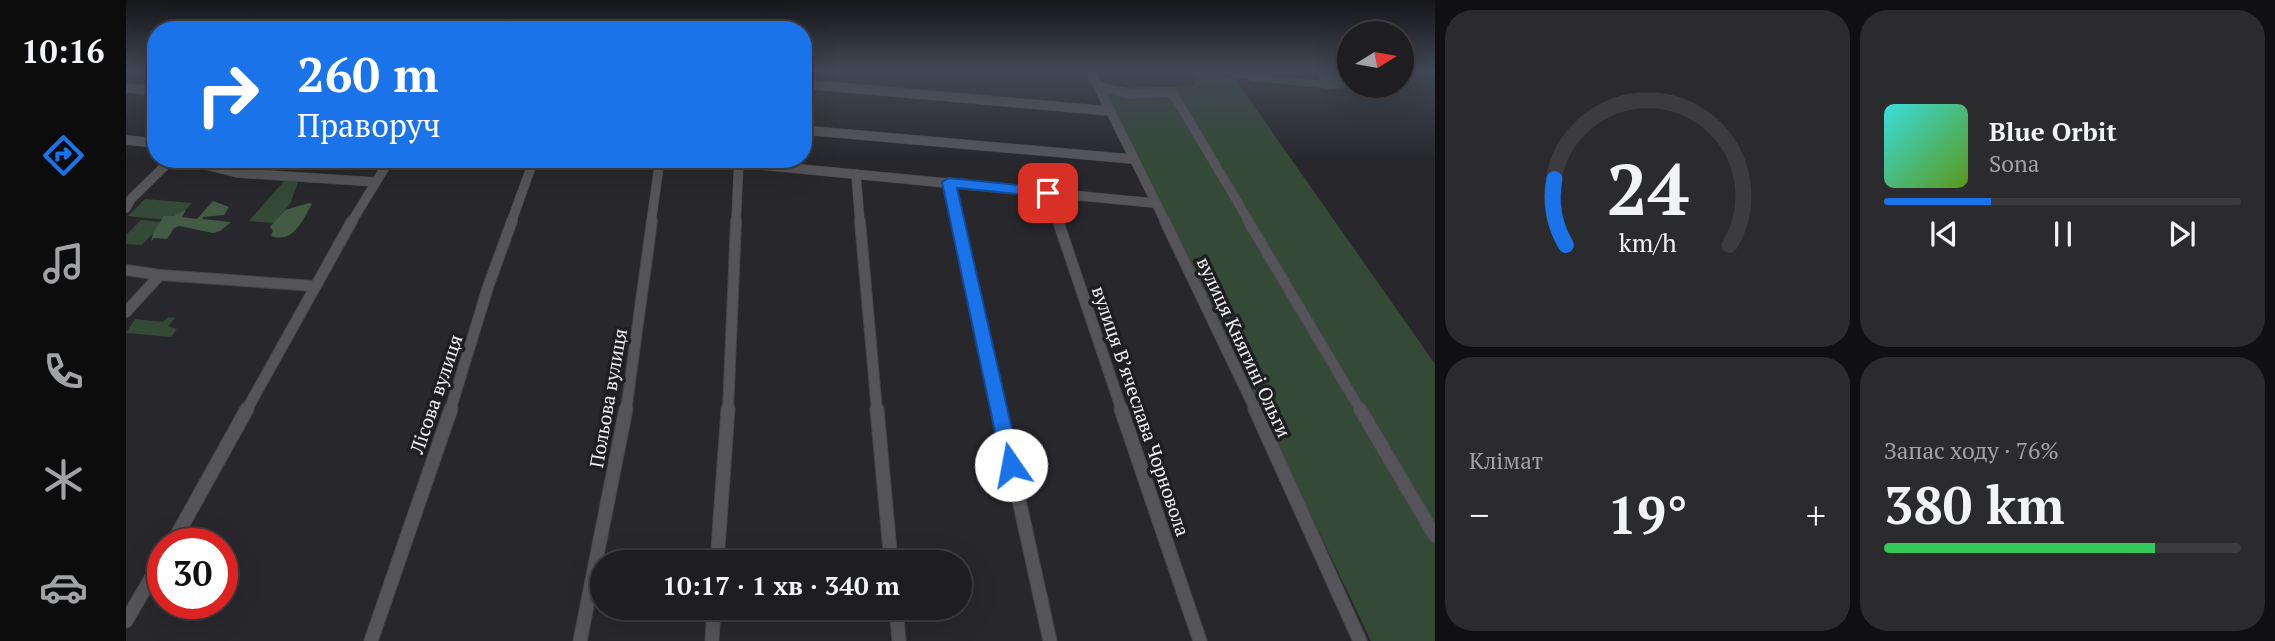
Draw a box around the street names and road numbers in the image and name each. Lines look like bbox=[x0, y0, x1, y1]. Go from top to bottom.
street label: вулиця Княгині Ольги bbox=[1192, 253, 1297, 441]
street label: вулиця Вʼячеслава Чорновола bbox=[1087, 283, 1196, 540]
street label: Польова вулиця bbox=[583, 326, 632, 470]
street label: Лісова вулиця bbox=[403, 331, 468, 458]

